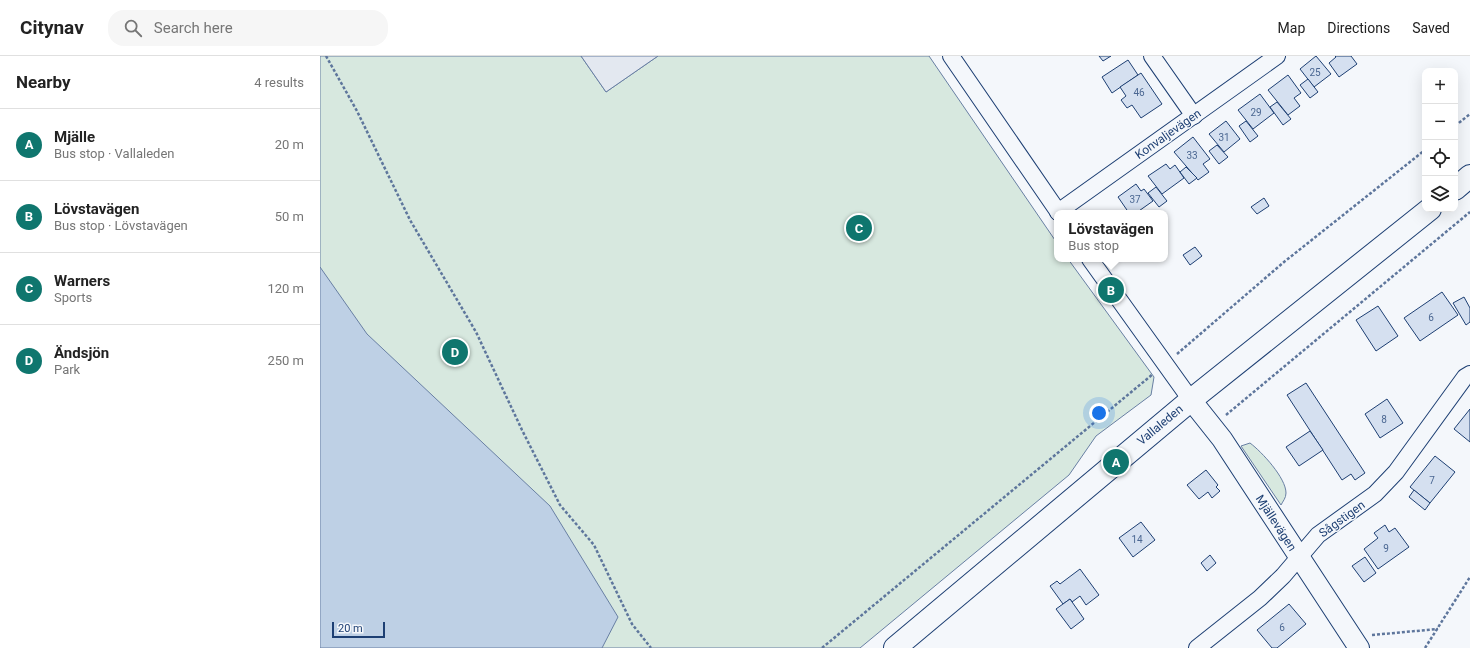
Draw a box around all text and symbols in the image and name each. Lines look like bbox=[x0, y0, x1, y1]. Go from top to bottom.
search box bbox=[108, 10, 388, 46]
text: Citynav bbox=[20, 16, 84, 39]
icon: search bbox=[122, 17, 144, 39]
text: Search here bbox=[154, 19, 233, 37]
text: Map bbox=[1278, 20, 1305, 36]
text: Directions bbox=[1327, 20, 1390, 36]
text: Saved bbox=[1412, 20, 1450, 36]
house number: 25 bbox=[1309, 67, 1321, 78]
map controls bbox=[1422, 68, 1458, 212]
button: + bbox=[1422, 68, 1458, 104]
text: Nearby bbox=[16, 72, 71, 92]
text: 4 results bbox=[254, 75, 304, 90]
house number: 46 bbox=[1133, 87, 1145, 98]
button: − bbox=[1422, 104, 1458, 140]
street label: Konvaljevägen bbox=[1132, 106, 1204, 162]
house number: 29 bbox=[1250, 107, 1262, 118]
text: Mjälle bbox=[54, 128, 95, 146]
house number: 31 bbox=[1218, 132, 1230, 143]
text: A bbox=[25, 137, 33, 152]
text: 20 m bbox=[275, 137, 304, 152]
button: locate bbox=[1422, 140, 1458, 176]
text: Bus stop · Vallaleden bbox=[54, 146, 175, 161]
house number: 33 bbox=[1186, 150, 1198, 161]
button: layers bbox=[1422, 176, 1458, 212]
house number: 37 bbox=[1129, 194, 1141, 205]
text: Lövstavägen bbox=[54, 200, 139, 218]
text: B bbox=[25, 209, 33, 224]
text: 50 m bbox=[275, 209, 304, 224]
popup bbox=[1054, 210, 1168, 262]
pin: C bbox=[846, 213, 872, 243]
text: Bus stop · Lövstavägen bbox=[54, 218, 188, 233]
text: Lövstavägen bbox=[1068, 220, 1154, 238]
text: Bus stop bbox=[1068, 238, 1119, 253]
text: Warners bbox=[54, 272, 110, 290]
pin: B bbox=[1098, 275, 1124, 305]
text: C bbox=[25, 281, 33, 296]
text: 120 m bbox=[267, 281, 304, 296]
text: Sports bbox=[54, 290, 92, 305]
house number: 6 bbox=[1428, 312, 1434, 323]
pin: D bbox=[442, 337, 468, 367]
text: Ändsjön bbox=[54, 344, 109, 362]
text: D bbox=[25, 353, 33, 368]
text: 250 m bbox=[267, 353, 304, 368]
text: Park bbox=[54, 362, 80, 377]
street label: Vallaleden bbox=[1134, 402, 1186, 448]
your location bbox=[1089, 403, 1109, 423]
house number: 8 bbox=[1381, 414, 1387, 425]
pin: A bbox=[1103, 447, 1129, 477]
house number: 7 bbox=[1429, 475, 1435, 486]
street label: Mjällevägen bbox=[1253, 492, 1299, 554]
street label: Sågstigen bbox=[1316, 498, 1368, 540]
house number: 14 bbox=[1131, 534, 1143, 545]
house number: 9 bbox=[1383, 543, 1389, 554]
scale bar bbox=[332, 620, 385, 639]
text: 20 m bbox=[338, 622, 363, 635]
house number: 6 bbox=[1279, 622, 1285, 633]

